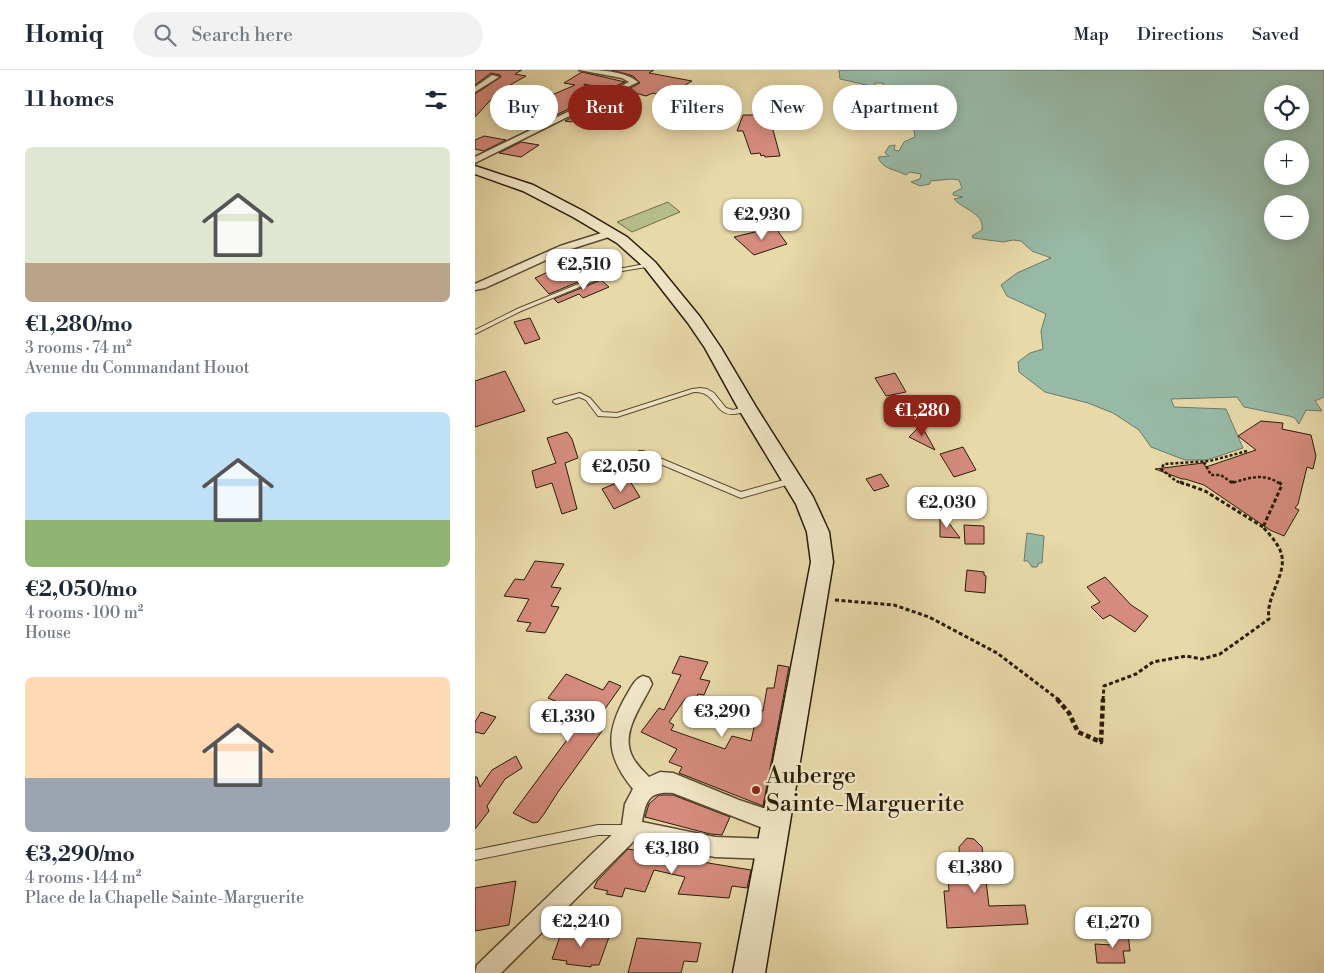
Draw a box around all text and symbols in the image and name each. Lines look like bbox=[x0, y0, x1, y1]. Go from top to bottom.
search box bbox=[133, 12, 483, 57]
text: Homiq bbox=[25, 20, 103, 50]
icon: search bbox=[151, 21, 179, 49]
text: Search here bbox=[191, 23, 293, 47]
text: Map bbox=[1073, 23, 1109, 46]
text: Directions bbox=[1137, 23, 1224, 46]
text: Saved bbox=[1252, 23, 1299, 46]
chip: Buy bbox=[490, 85, 558, 130]
chip: Rent bbox=[568, 85, 642, 130]
chip: Filters bbox=[652, 85, 742, 130]
chip: New bbox=[752, 85, 823, 130]
chip: Apartment bbox=[833, 85, 957, 130]
map controls bbox=[1264, 85, 1309, 240]
button: locate bbox=[1264, 85, 1309, 130]
icon: filters bbox=[422, 86, 450, 114]
text: 11 homes bbox=[25, 87, 114, 113]
button: + bbox=[1264, 140, 1309, 185]
icon: home bbox=[193, 180, 283, 270]
button: − bbox=[1264, 195, 1309, 240]
pin: €2,930 bbox=[721, 198, 803, 241]
text: €2,930 bbox=[734, 205, 790, 225]
pin: €2,510 bbox=[543, 248, 625, 291]
text: €2,510 bbox=[557, 255, 611, 275]
text: €1,280/mo bbox=[25, 312, 133, 338]
text: 3 rooms · 74 m² bbox=[25, 338, 132, 358]
text: Avenue du Commandant Houot bbox=[25, 358, 249, 378]
pin: €1,280 bbox=[881, 394, 963, 437]
text: €1,280 bbox=[894, 401, 950, 421]
icon: home bbox=[193, 445, 283, 535]
pin: €2,050 bbox=[580, 450, 662, 493]
text: €2,050 bbox=[592, 457, 650, 477]
pin: €2,030 bbox=[906, 486, 988, 529]
text: €2,030 bbox=[918, 493, 976, 513]
text: €2,050/mo bbox=[25, 577, 137, 603]
text: 4 rooms · 100 m² bbox=[25, 603, 143, 623]
text: House bbox=[25, 623, 71, 643]
pin: €3,290 bbox=[681, 696, 763, 738]
pin: €1,330 bbox=[527, 700, 609, 743]
text: €3,290 bbox=[694, 702, 750, 722]
text: €1,330 bbox=[541, 707, 595, 727]
icon: home bbox=[193, 710, 283, 800]
place label: Auberge Sainte-Marguerite bbox=[765, 761, 965, 819]
marker: Auberge Sainte-Marguerite bbox=[750, 784, 762, 796]
pin: €3,180 bbox=[631, 832, 713, 875]
text: €3,180 bbox=[645, 839, 699, 859]
text: €3,290/mo bbox=[25, 842, 135, 868]
pin: €1,380 bbox=[934, 852, 1016, 894]
text: €1,380 bbox=[948, 858, 1002, 878]
text: 4 rooms · 144 m² bbox=[25, 868, 141, 888]
text: Place de la Chapelle Sainte-Marguerite bbox=[25, 888, 304, 908]
pin: €2,240 bbox=[540, 906, 622, 948]
pin: €1,270 bbox=[1072, 906, 1154, 949]
text: €2,240 bbox=[552, 912, 610, 932]
text: €1,270 bbox=[1086, 913, 1140, 933]

